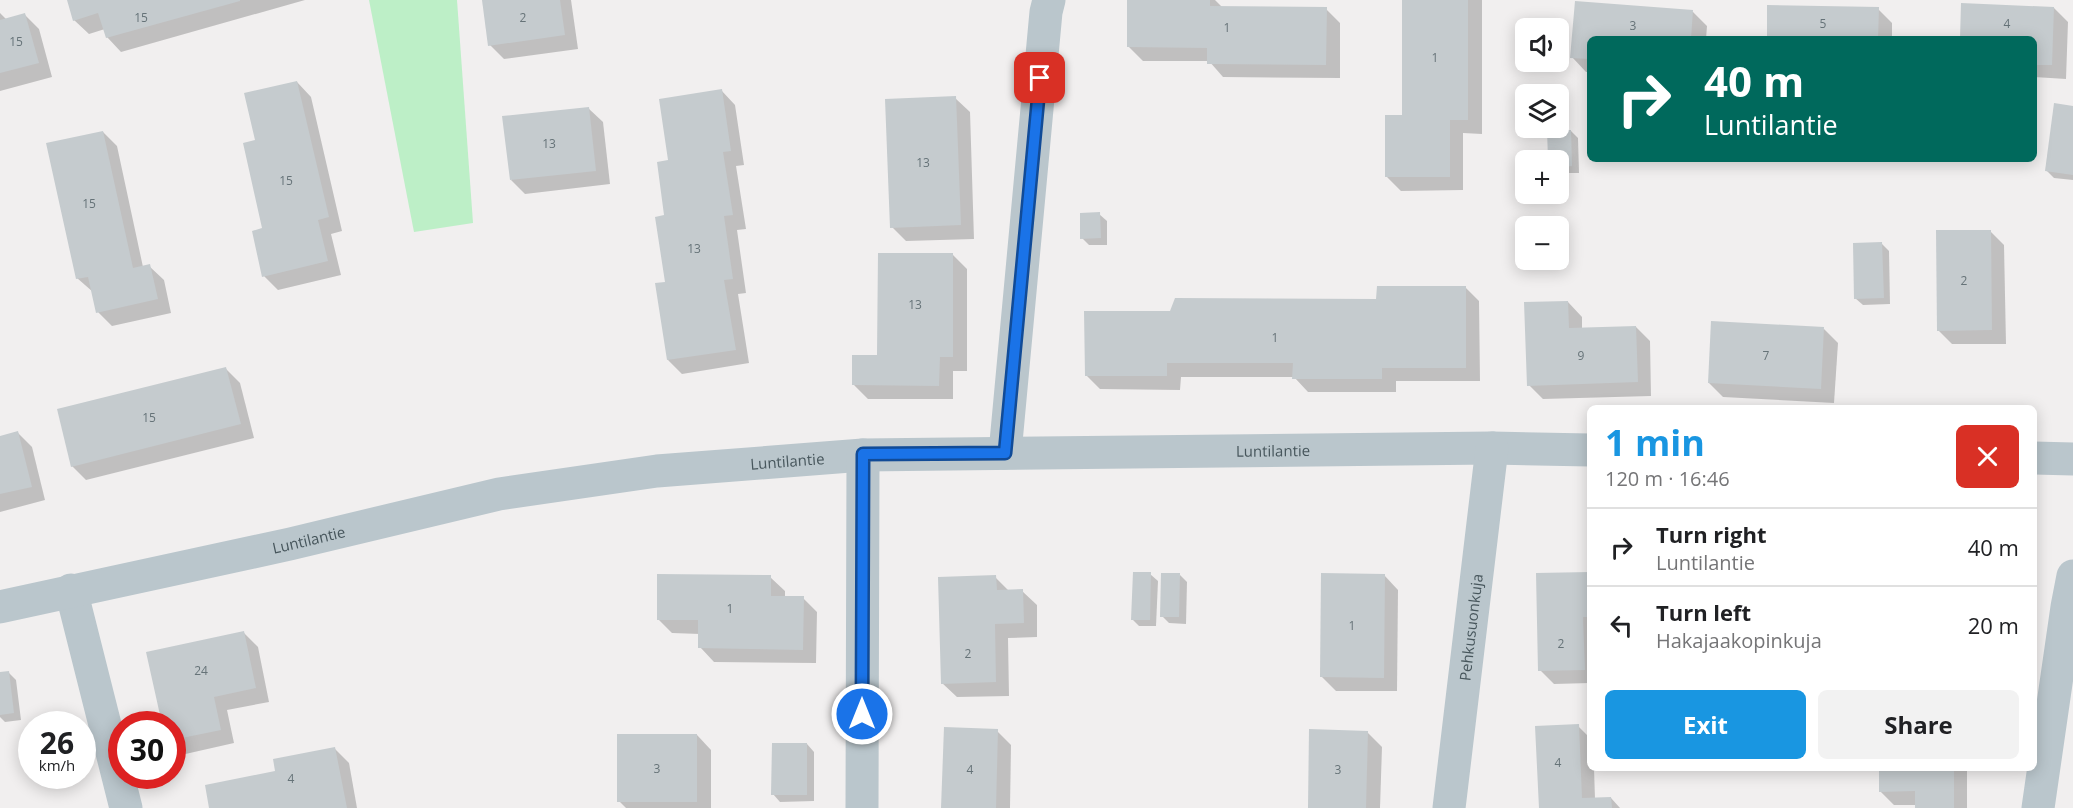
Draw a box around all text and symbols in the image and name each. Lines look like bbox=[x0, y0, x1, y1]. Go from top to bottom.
house number: 15 bbox=[134, 9, 148, 26]
house number: 2 bbox=[520, 9, 527, 26]
house number: 5 bbox=[1820, 15, 1827, 32]
house number: 4 bbox=[2004, 15, 2011, 32]
house number: 3 bbox=[1630, 17, 1637, 34]
map controls bbox=[1515, 18, 1569, 270]
button: sound bbox=[1515, 18, 1569, 72]
house number: 1 bbox=[1224, 19, 1230, 36]
house number: 15 bbox=[9, 33, 23, 50]
house number: 1 bbox=[1432, 49, 1438, 66]
pin bbox=[1014, 52, 1065, 103]
text: 40 m bbox=[1704, 52, 1804, 109]
icon: right bbox=[1605, 60, 1683, 138]
icon: arrive bbox=[1023, 61, 1056, 94]
button: layers bbox=[1515, 84, 1569, 138]
text: Luntilantie bbox=[1704, 106, 1838, 143]
house number: 13 bbox=[542, 135, 556, 152]
button: + bbox=[1515, 150, 1569, 204]
house number: 13 bbox=[916, 154, 930, 171]
house number: 15 bbox=[279, 172, 293, 189]
house number: 15 bbox=[82, 195, 96, 212]
button: − bbox=[1515, 216, 1569, 270]
house number: 13 bbox=[687, 240, 701, 257]
house number: 2 bbox=[1961, 272, 1968, 289]
house number: 13 bbox=[908, 296, 922, 313]
house number: 1 bbox=[1272, 329, 1278, 346]
house number: 9 bbox=[1578, 347, 1585, 364]
house number: 7 bbox=[1763, 347, 1770, 364]
house number: 15 bbox=[142, 409, 156, 426]
text: 1 min bbox=[1605, 418, 1705, 467]
button: close bbox=[1956, 425, 2019, 488]
street label: Luntilantie bbox=[1236, 440, 1310, 461]
street label: Luntilantie bbox=[749, 448, 825, 474]
text: 120 m · 16:46 bbox=[1605, 465, 1730, 492]
text: Turn right bbox=[1656, 519, 1767, 549]
street label: Luntilantie bbox=[270, 521, 347, 558]
icon: right bbox=[1605, 531, 1638, 564]
text: 40 m bbox=[1968, 532, 2019, 562]
text: Luntilantie bbox=[1656, 549, 1755, 576]
street label: Pehkusuonkuja bbox=[1454, 573, 1487, 682]
text: Turn left bbox=[1656, 597, 1751, 627]
house number: 1 bbox=[727, 600, 733, 617]
icon: left bbox=[1605, 609, 1638, 642]
text: 20 m bbox=[1968, 610, 2019, 640]
house number: 1 bbox=[1349, 617, 1355, 634]
text: Hakajaakopinkuja bbox=[1656, 627, 1822, 654]
house number: 2 bbox=[1558, 635, 1565, 652]
house number: 2 bbox=[965, 645, 972, 662]
house number: 24 bbox=[194, 662, 208, 679]
position arrow bbox=[830, 682, 894, 746]
button: Exit bbox=[1605, 690, 1806, 759]
button: Share bbox=[1818, 690, 2019, 759]
speed limit sign: 30 bbox=[108, 711, 186, 789]
text: 26 bbox=[40, 722, 74, 763]
house number: 4 bbox=[1555, 754, 1562, 771]
text: km/h bbox=[39, 755, 75, 775]
house number: 3 bbox=[654, 760, 661, 777]
house number: 4 bbox=[967, 761, 974, 778]
house number: 3 bbox=[1335, 761, 1342, 778]
house number: 4 bbox=[288, 770, 295, 787]

